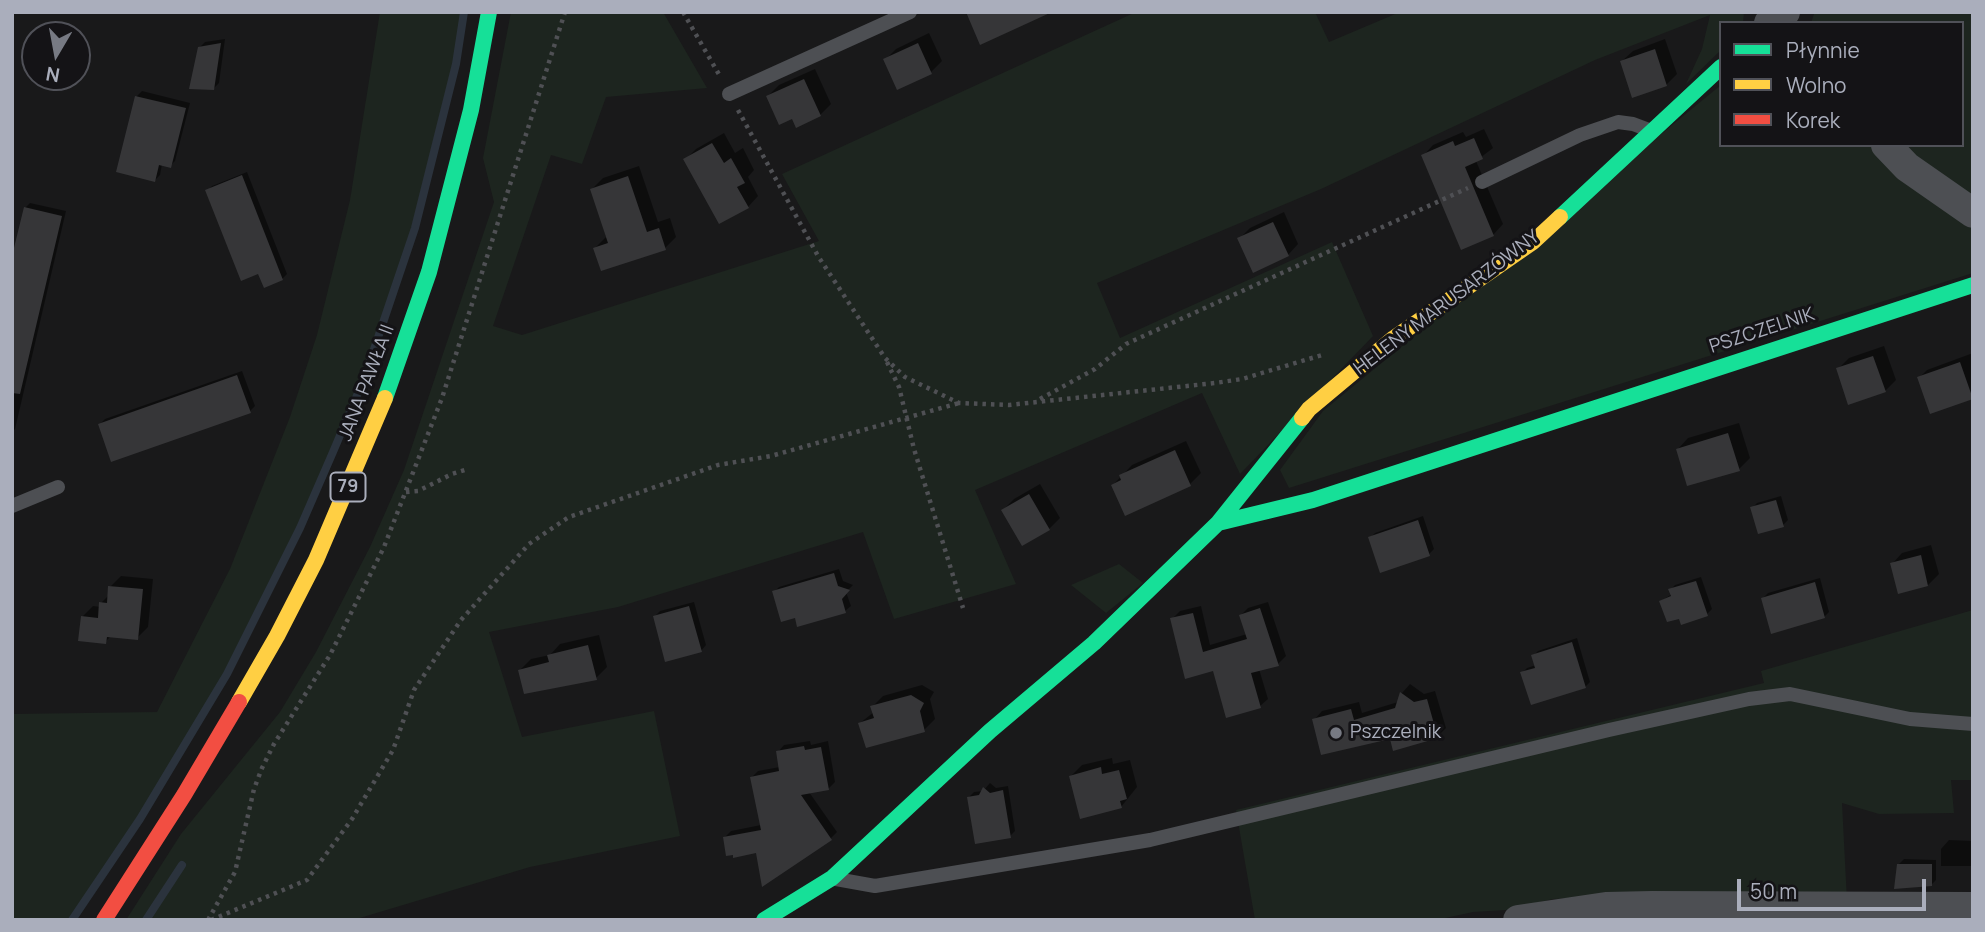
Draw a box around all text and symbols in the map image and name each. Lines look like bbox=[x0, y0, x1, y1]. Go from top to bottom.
north arrow bbox=[21, 21, 91, 91]
legend bbox=[1719, 21, 1964, 147]
text: Płynnie bbox=[1786, 36, 1860, 64]
text: N bbox=[44, 61, 62, 89]
text: Wolno bbox=[1786, 71, 1847, 99]
text: Korek bbox=[1786, 106, 1840, 134]
street label: HELENY MARUSARZÓWNY bbox=[1350, 226, 1544, 380]
street label: PSZCZELNIK bbox=[1706, 303, 1818, 359]
street label: JANA PAWŁA II bbox=[334, 322, 400, 444]
road number: 79 bbox=[330, 472, 366, 502]
place label: Pszczelnik bbox=[1350, 722, 1441, 744]
marker: Pszczelnik bbox=[1328, 725, 1344, 741]
scale bar bbox=[1740, 866, 1929, 910]
text: 50 m bbox=[1750, 877, 1797, 905]

